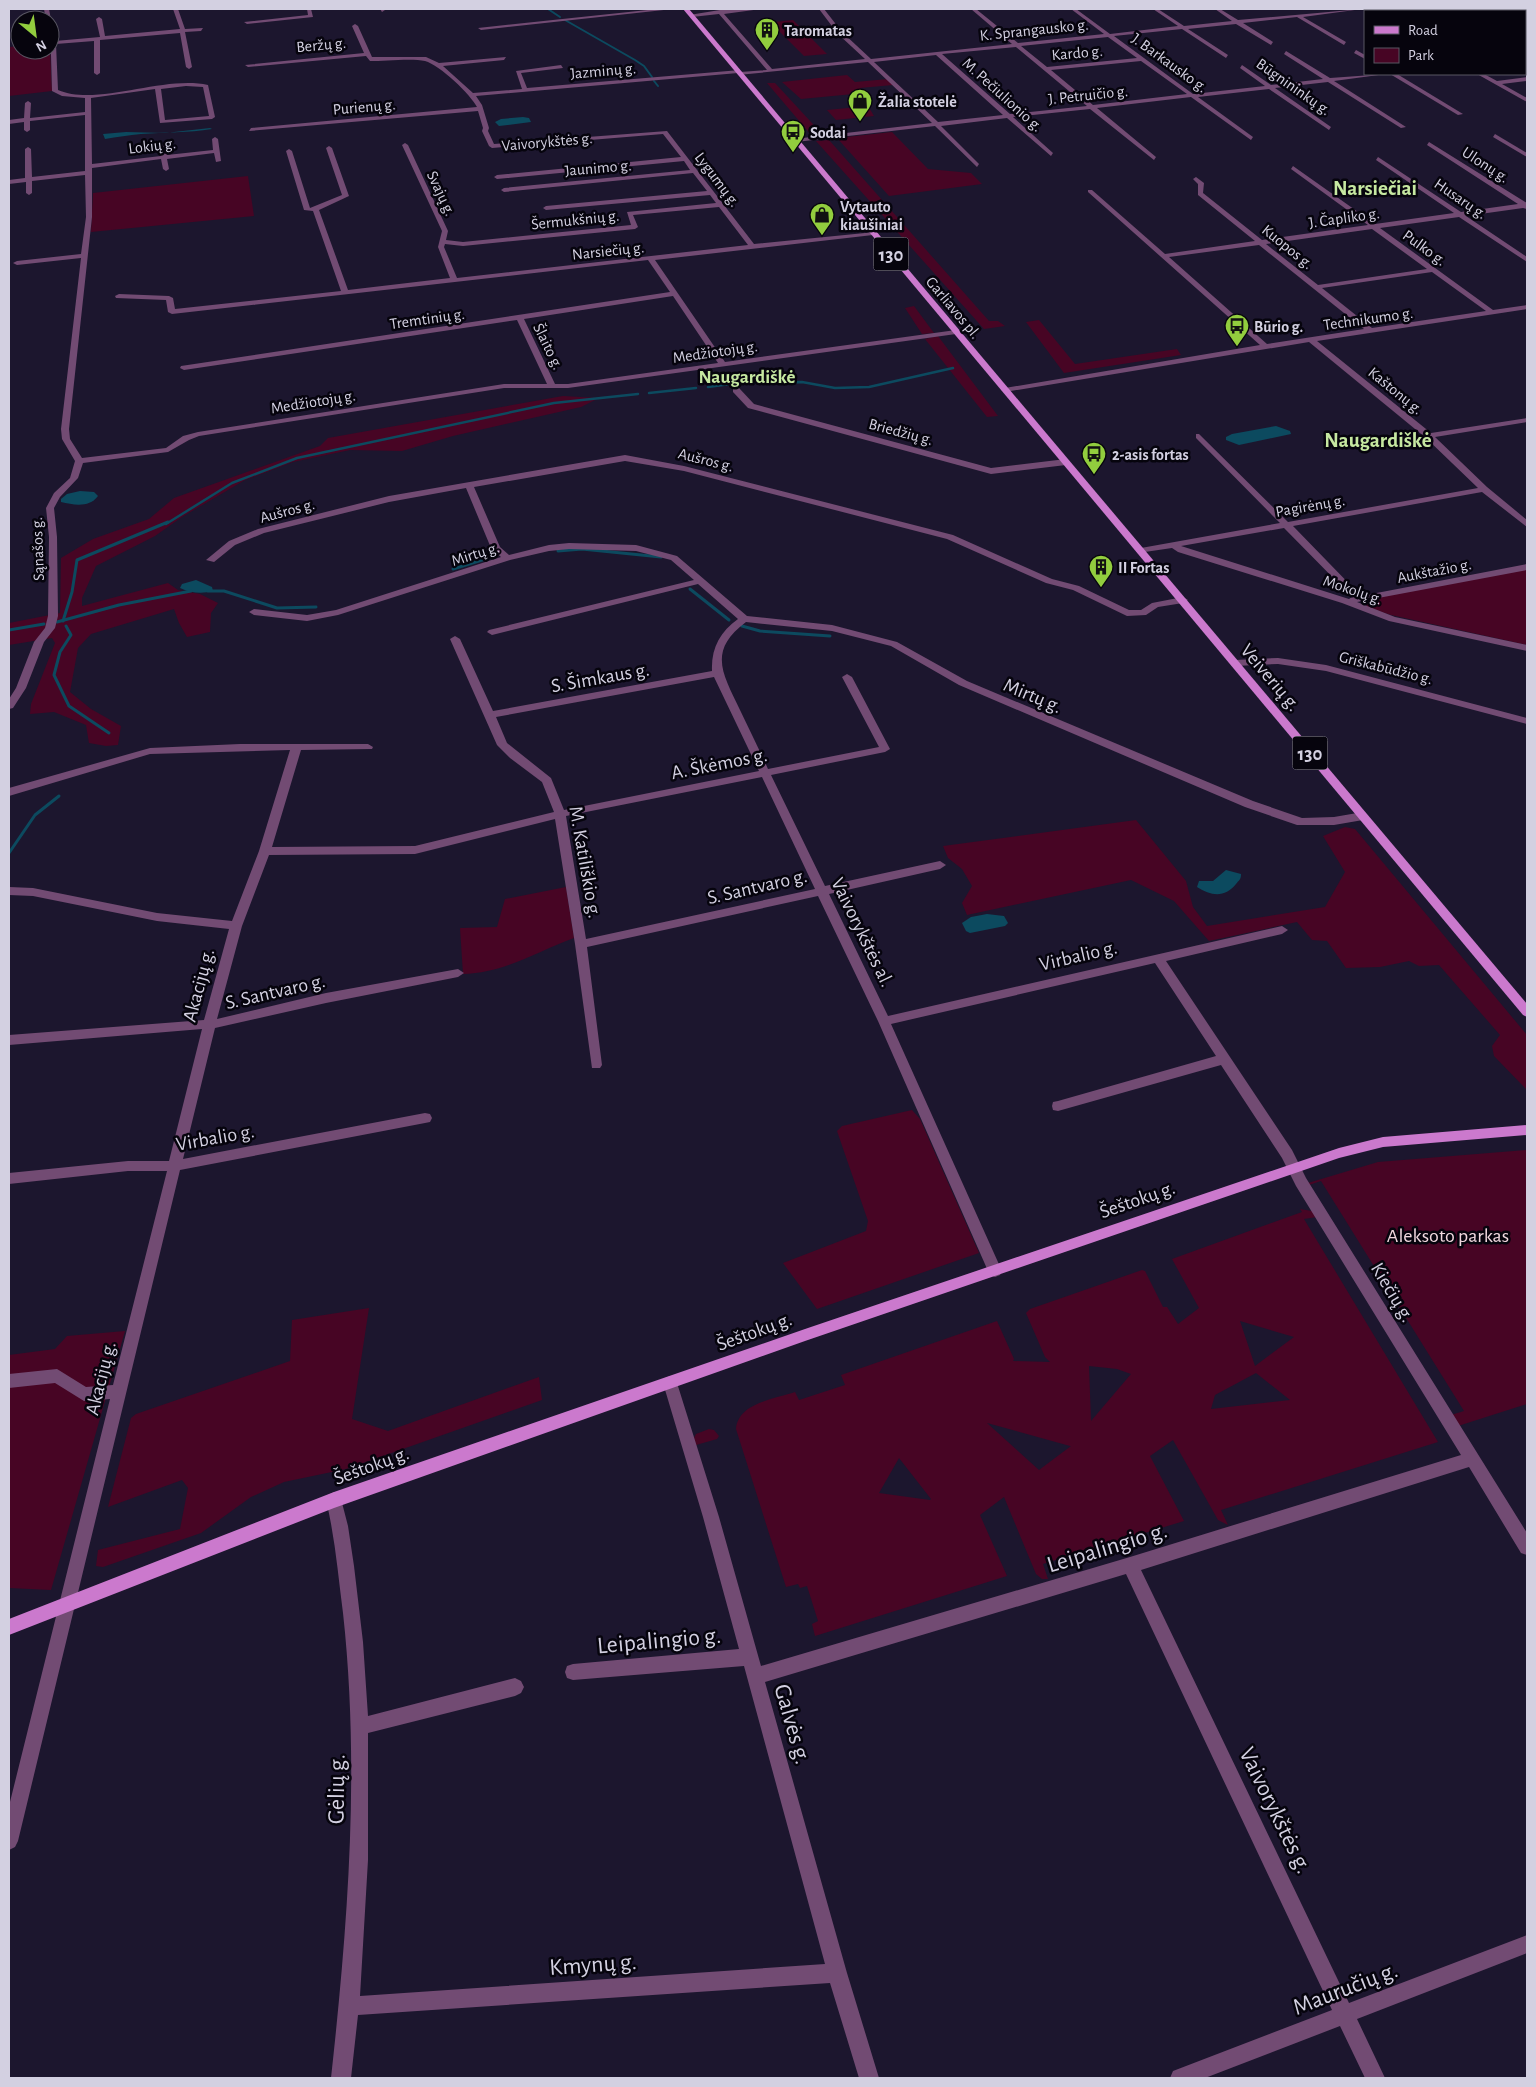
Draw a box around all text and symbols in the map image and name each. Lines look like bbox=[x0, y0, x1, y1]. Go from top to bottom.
north arrow bbox=[10, 10, 60, 60]
legend bbox=[1364, 10, 1526, 75]
street label: K. Sprangausko g. bbox=[979, 16, 1089, 44]
building icon: Taromatas bbox=[754, 17, 780, 51]
place label: Taromatas bbox=[784, 23, 852, 39]
text: Road bbox=[1408, 23, 1438, 38]
street label: J. Barkausko g. bbox=[1129, 30, 1210, 96]
street label: Beržų g. bbox=[296, 35, 347, 55]
text: N bbox=[33, 37, 48, 54]
street label: Kardo g. bbox=[1051, 43, 1103, 63]
text: Park bbox=[1408, 48, 1434, 63]
street label: M. Pečiulionio g. bbox=[959, 55, 1045, 135]
street label: Būgnininkų g. bbox=[1253, 55, 1333, 118]
street label: Jazminų g. bbox=[570, 60, 637, 82]
street label: J. Petruičio g. bbox=[1047, 83, 1129, 107]
shop icon: Žalia stotelė bbox=[847, 88, 873, 122]
place label: Žalia stotelė bbox=[878, 92, 957, 110]
street label: Purienų g. bbox=[332, 96, 396, 118]
bus stop icon: Sodai bbox=[780, 119, 806, 153]
place label: Sodai bbox=[810, 125, 846, 141]
street label: Vaivorykštės g. bbox=[501, 130, 593, 155]
street label: Lokių g. bbox=[127, 135, 177, 157]
street label: Ulonų g. bbox=[1459, 144, 1512, 186]
street label: Lygumų g. bbox=[691, 149, 743, 210]
street label: Jaunimo g. bbox=[564, 157, 632, 179]
street label: Svajų g. bbox=[423, 168, 458, 219]
street label: Husarų g. bbox=[1431, 176, 1490, 222]
district label: Narsiečiai bbox=[1333, 178, 1417, 199]
place label: Vytauto kiaušiniai bbox=[840, 199, 903, 233]
shop icon: Vytauto kiaušiniai bbox=[809, 202, 835, 236]
street label: J. Čapliko g. bbox=[1307, 203, 1381, 231]
street label: Šermukšnių g. bbox=[530, 205, 620, 233]
street label: Kuopos g. bbox=[1259, 222, 1316, 272]
street label: Pulko g. bbox=[1400, 227, 1449, 269]
road number: 130 bbox=[874, 238, 908, 270]
street label: Narsiečių g. bbox=[571, 239, 645, 263]
street label: Garliavos pl. bbox=[923, 274, 984, 342]
street label: Technikumo g. bbox=[1322, 305, 1414, 333]
street label: Tremtinių g. bbox=[389, 306, 466, 332]
bus stop icon: Būrio g. bbox=[1224, 313, 1250, 347]
place label: Būrio g. bbox=[1254, 319, 1303, 335]
street label: Šlaito g. bbox=[530, 320, 568, 372]
street label: Medžiotojų g. bbox=[672, 338, 759, 367]
street label: Kaštonų g. bbox=[1365, 364, 1426, 417]
district label: Naugardiškė bbox=[698, 368, 796, 387]
street label: Medžiotojų g. bbox=[270, 387, 357, 418]
street label: Briedžių g. bbox=[867, 416, 935, 448]
district label: Naugardiškė bbox=[1324, 430, 1432, 451]
bus stop icon: 2-asis fortas bbox=[1081, 441, 1107, 475]
street label: Aušros g. bbox=[677, 445, 735, 475]
place label: 2-asis fortas bbox=[1112, 447, 1189, 463]
street label: Pagirėnų g. bbox=[1274, 492, 1346, 520]
street label: Aušros g. bbox=[258, 496, 316, 526]
street label: Sąnašos g. bbox=[29, 517, 47, 581]
street label: Mirtų g. bbox=[450, 539, 501, 569]
building icon: II Fortas bbox=[1088, 554, 1114, 588]
street label: Aukštažio g. bbox=[1396, 556, 1473, 586]
place label: II Fortas bbox=[1118, 560, 1169, 576]
street label: Mokolų g. bbox=[1321, 572, 1384, 607]
street label: Veiverių g. bbox=[1237, 640, 1304, 715]
street label: Griškabūdžio g. bbox=[1337, 649, 1434, 687]
street label: S. Šimkaus g. bbox=[549, 659, 651, 696]
street label: Mirtų g. bbox=[1000, 675, 1065, 717]
road number: 130 bbox=[1292, 736, 1328, 770]
street label: A. Škėmos g. bbox=[669, 744, 769, 783]
street label: M. Katiliškio g. bbox=[565, 805, 605, 920]
street label: S. Santvaro g. bbox=[705, 866, 809, 908]
street label: Vaivorykštės al. bbox=[827, 875, 897, 990]
street label: Virbalio g. bbox=[1037, 937, 1119, 975]
street label: Akacijų g. bbox=[180, 946, 218, 1024]
street label: S. Santvaro g. bbox=[223, 971, 327, 1013]
street label: Virbalio g. bbox=[174, 1121, 256, 1155]
street label: Šeštokų g. bbox=[1097, 1177, 1178, 1222]
park label: Aleksoto parkas bbox=[1387, 1226, 1509, 1246]
street label: Kiečių g. bbox=[1367, 1259, 1418, 1326]
street label: Šeštokų g. bbox=[714, 1308, 795, 1355]
street label: Akacijų g. bbox=[82, 1339, 120, 1417]
street label: Šeštokų g. bbox=[331, 1442, 412, 1489]
street label: Leipalingio g. bbox=[1044, 1518, 1170, 1578]
street label: Leipalingio g. bbox=[596, 1624, 722, 1658]
street label: Galvės g. bbox=[769, 1682, 815, 1767]
street label: Vaivorykštės g. bbox=[1234, 1744, 1316, 1877]
street label: Gėlių g. bbox=[324, 1754, 350, 1824]
street label: Kmynų g. bbox=[549, 1950, 638, 1980]
street label: Mauručių g. bbox=[1290, 1958, 1401, 2020]

